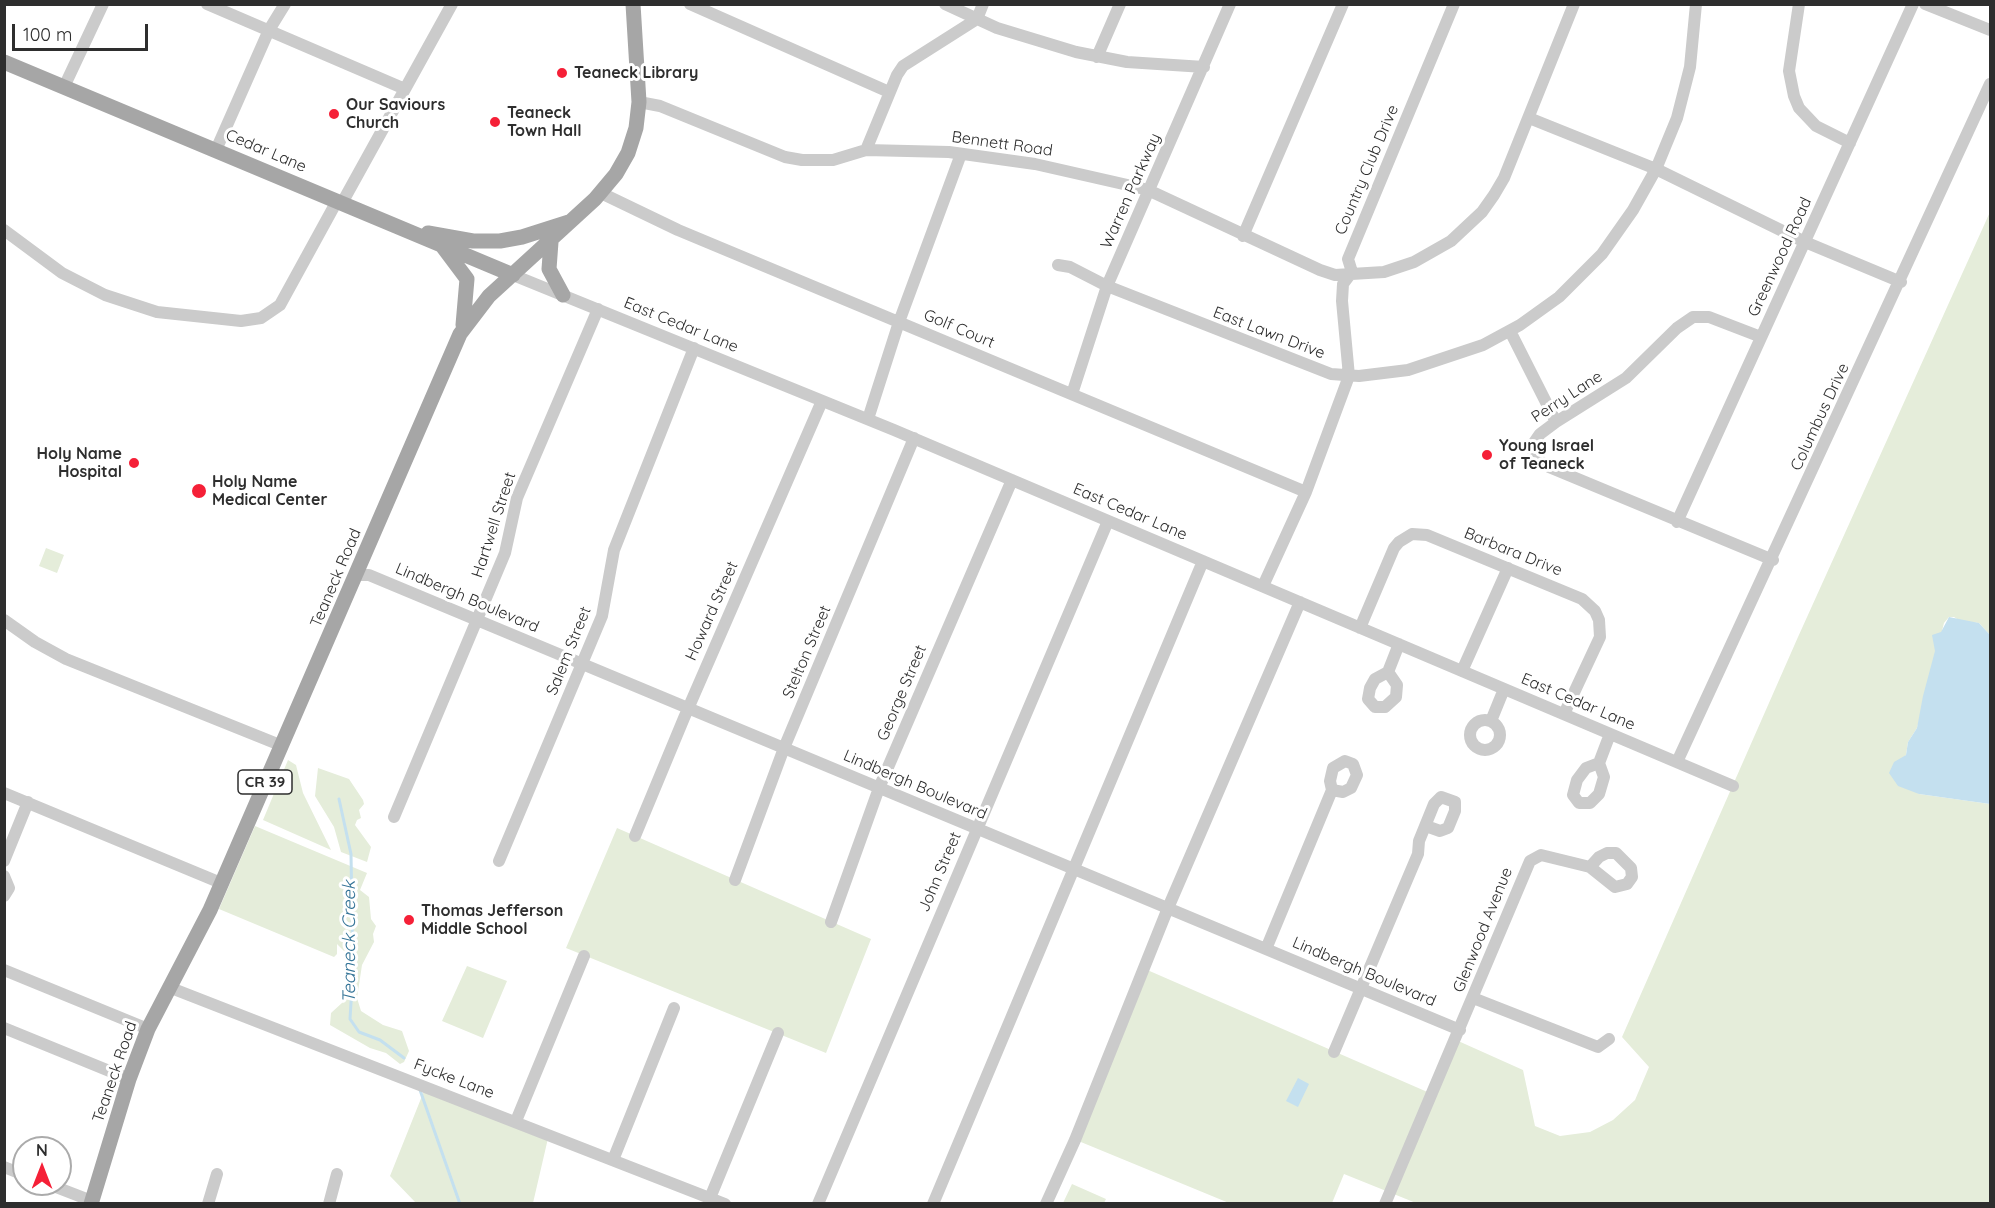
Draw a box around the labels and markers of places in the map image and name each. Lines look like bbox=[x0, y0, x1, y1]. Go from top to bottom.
place label: Teaneck Library bbox=[574, 63, 698, 83]
marker: Teaneck Library bbox=[555, 66, 569, 80]
place label: Our Saviours Church bbox=[346, 95, 445, 133]
place label: Teaneck Town Hall bbox=[507, 103, 582, 141]
marker: Our Saviours Church bbox=[327, 107, 341, 121]
marker: Teaneck Town Hall bbox=[488, 115, 502, 129]
place label: Young Israel of Teaneck bbox=[1499, 436, 1594, 474]
place label: Holy Name Hospital bbox=[37, 444, 122, 482]
marker: Young Israel of Teaneck bbox=[1480, 448, 1494, 462]
marker: Holy Name Hospital bbox=[127, 456, 141, 470]
place label: Holy Name Medical Center bbox=[212, 472, 327, 510]
marker: Holy Name Medical Center bbox=[190, 482, 208, 500]
place label: Thomas Jefferson Middle School bbox=[421, 901, 563, 939]
marker: Thomas Jefferson Middle School bbox=[402, 913, 416, 927]

